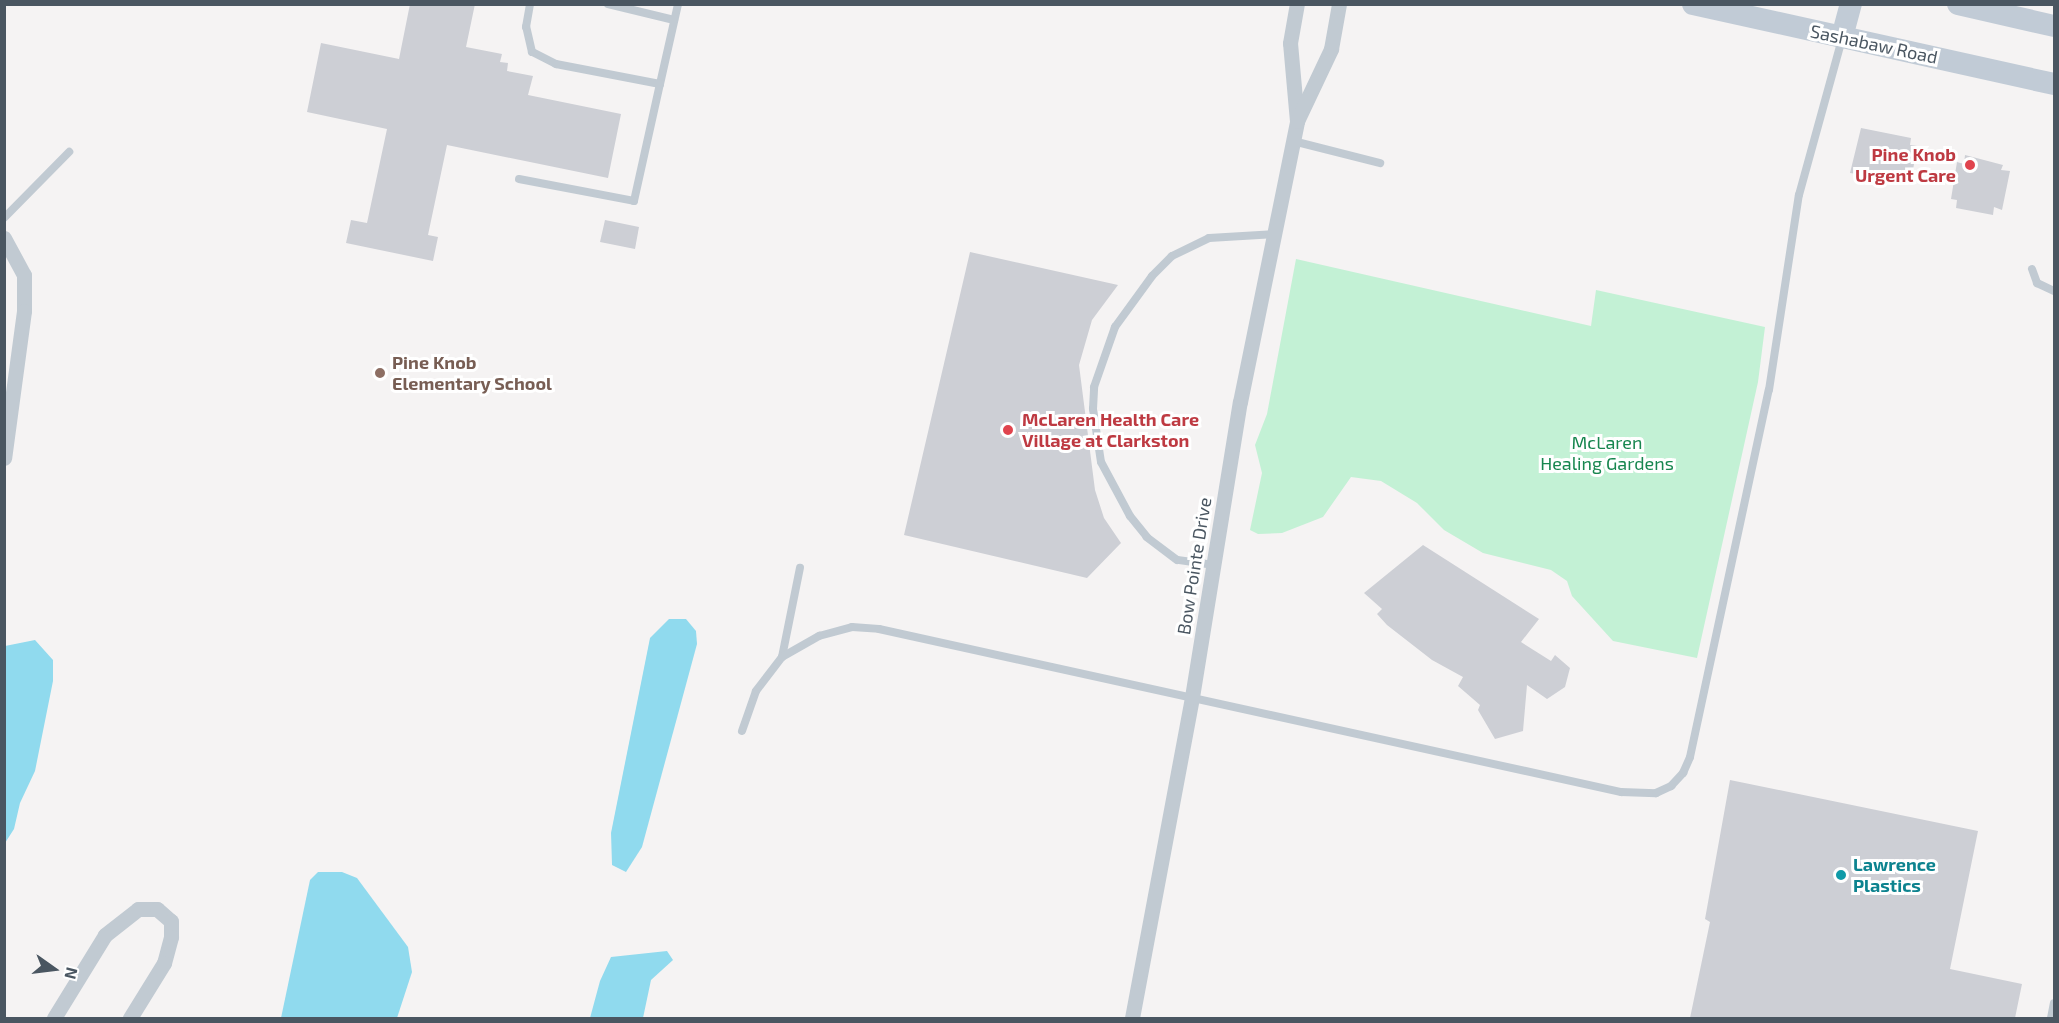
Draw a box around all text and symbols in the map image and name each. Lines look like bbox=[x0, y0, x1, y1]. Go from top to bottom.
street label: Sashabaw Road bbox=[1808, 20, 1940, 68]
place label: Pine Knob Urgent Care bbox=[1855, 144, 1956, 186]
marker: Pine Knob Urgent Care bbox=[1961, 156, 1979, 174]
place label: Pine Knob Elementary School bbox=[392, 352, 552, 394]
marker: Pine Knob Elementary School bbox=[373, 366, 387, 380]
place label: McLaren Health Care Village at Clarkston bbox=[1022, 409, 1199, 452]
marker: McLaren Health Care Village at Clarkston bbox=[999, 421, 1017, 439]
park label: McLaren Healing Gardens bbox=[1540, 432, 1674, 474]
street label: Bow Pointe Drive bbox=[1172, 496, 1216, 636]
place label: Lawrence Plastics bbox=[1853, 854, 1936, 896]
marker: Lawrence Plastics bbox=[1834, 868, 1848, 882]
north arrow bbox=[24, 939, 84, 999]
text: N bbox=[61, 966, 83, 981]

